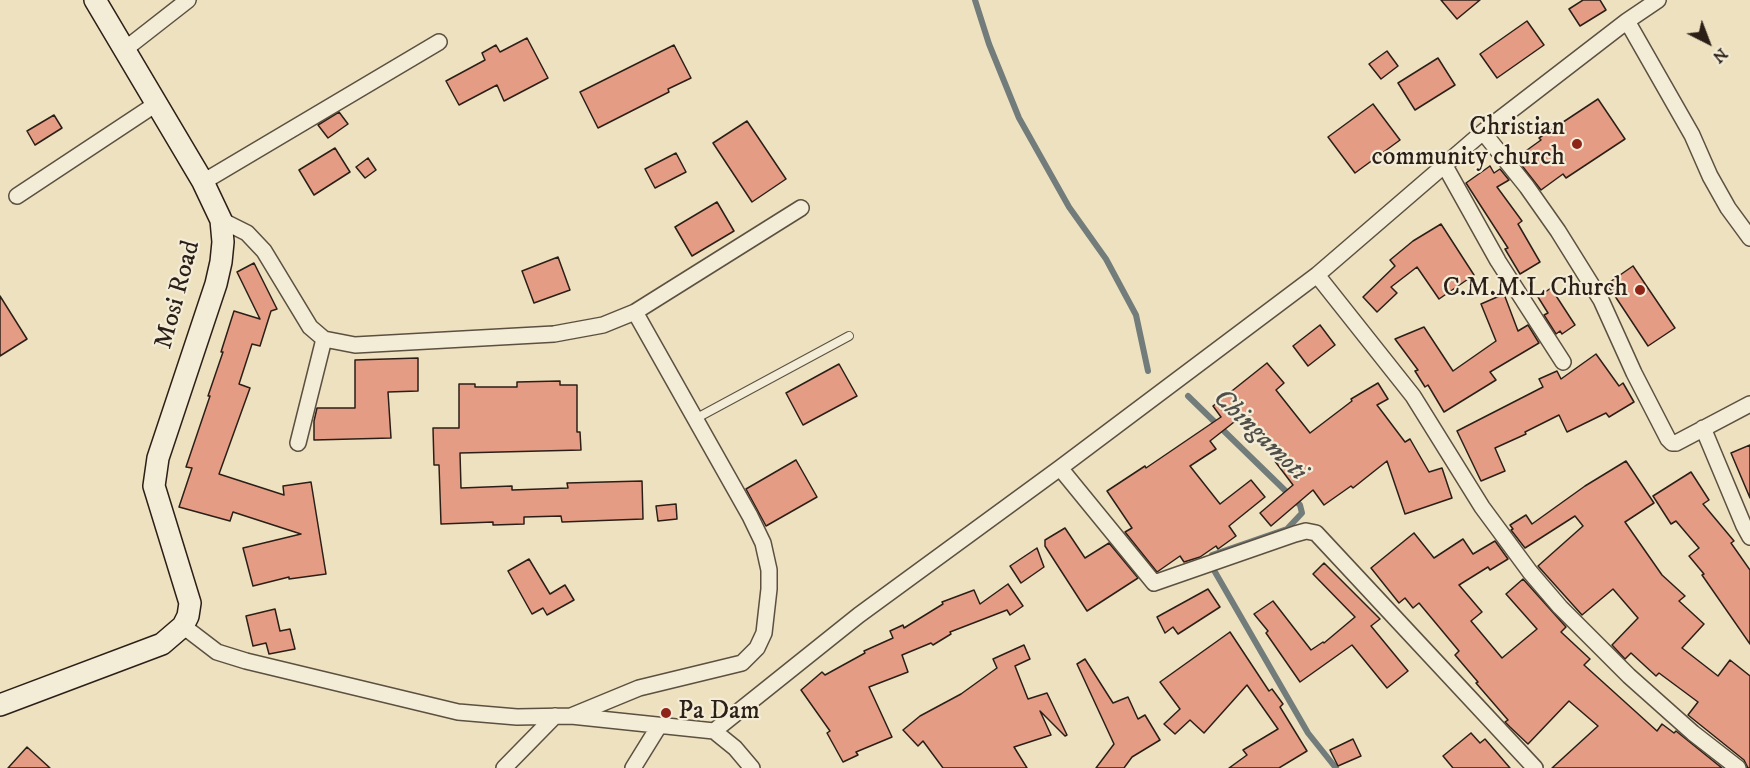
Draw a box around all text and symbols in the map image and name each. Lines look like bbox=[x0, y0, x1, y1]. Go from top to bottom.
north arrow bbox=[1678, 12, 1738, 72]
text: N bbox=[1708, 44, 1732, 67]
place label: Christian community church bbox=[1372, 113, 1565, 174]
marker: Christian community church bbox=[1570, 137, 1584, 151]
street label: Mosi Road bbox=[150, 237, 208, 353]
place label: C.M.M.L Church bbox=[1443, 274, 1628, 306]
marker: C.M.M.L Church bbox=[1633, 283, 1647, 297]
water label: Chingamoti bbox=[1205, 383, 1313, 489]
place label: Pa Dam bbox=[678, 697, 760, 729]
marker: Pa Dam bbox=[659, 706, 673, 720]

